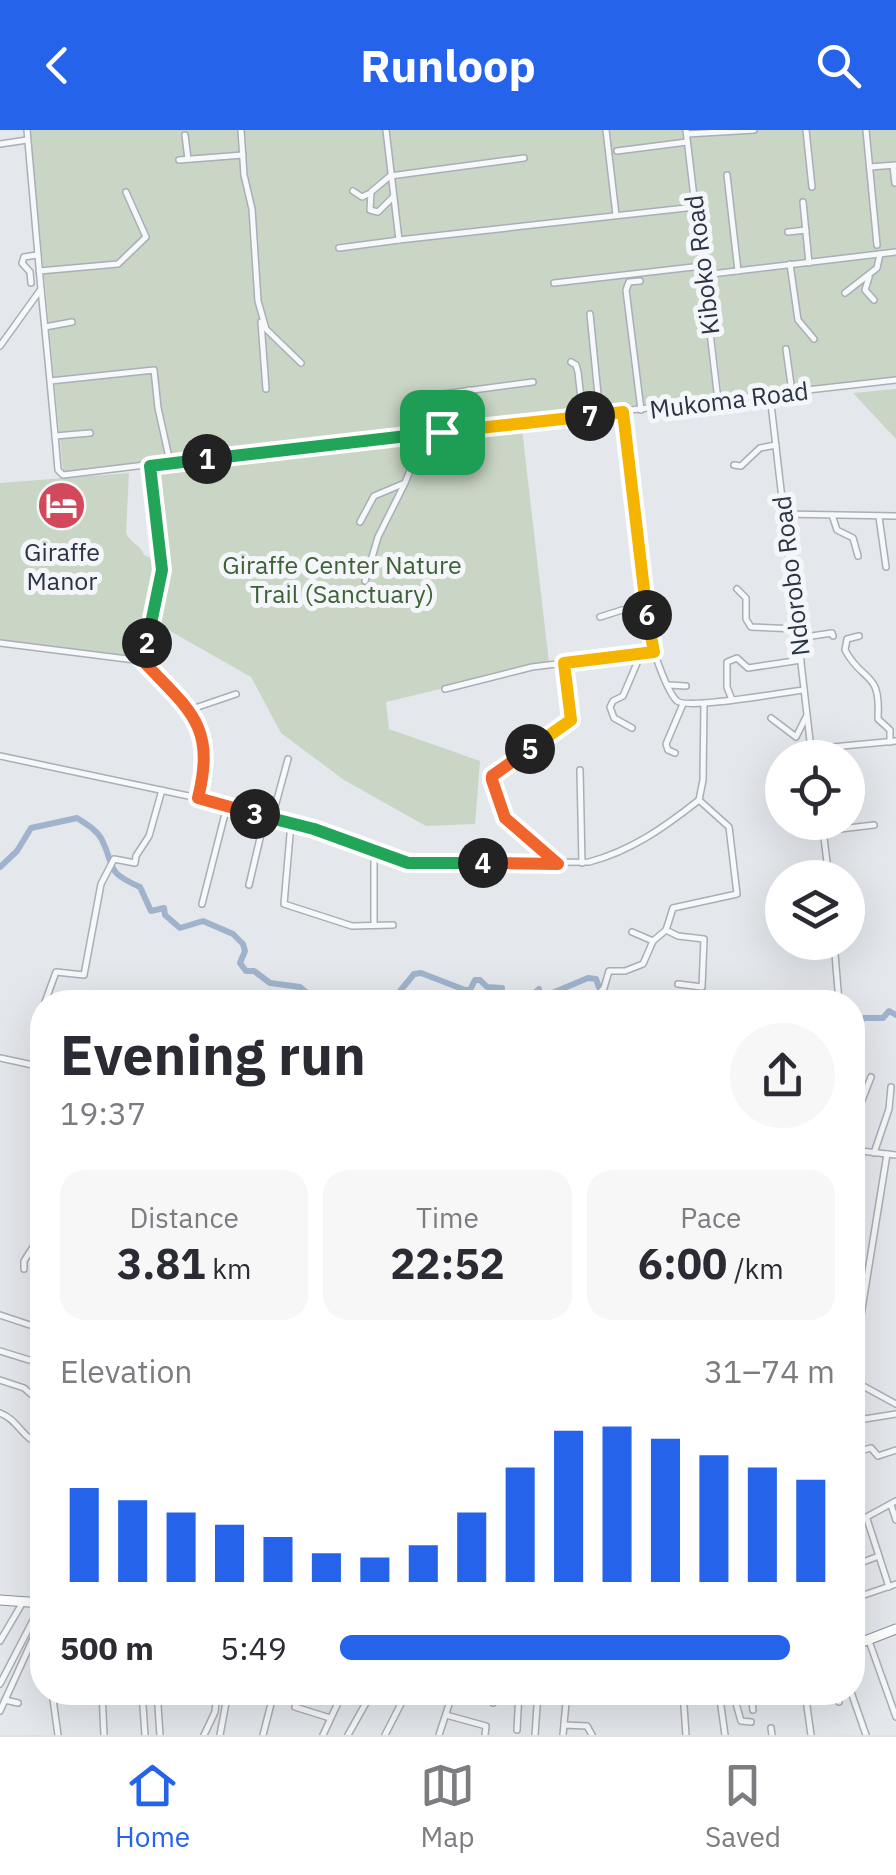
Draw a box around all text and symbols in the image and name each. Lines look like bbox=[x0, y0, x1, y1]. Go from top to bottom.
text: Runloop bbox=[360, 36, 536, 94]
icon: back bbox=[30, 38, 85, 93]
icon: search bbox=[811, 38, 866, 93]
street label: Kiboko Road bbox=[677, 193, 726, 337]
street label: Mukoma Road bbox=[648, 373, 810, 426]
pin bbox=[400, 390, 485, 475]
pin: 7 bbox=[565, 391, 615, 441]
text: 7 bbox=[582, 397, 598, 434]
icon: arrive bbox=[415, 405, 470, 460]
pin: 1 bbox=[182, 434, 232, 484]
text: 1 bbox=[199, 440, 215, 477]
hotel icon: Giraffe Manor bbox=[36, 480, 88, 532]
street label: Ndorobo Road bbox=[764, 494, 817, 658]
place label: Giraffe Manor bbox=[24, 535, 100, 597]
park label: Giraffe Center Nature Trail (Sanctuary) bbox=[222, 548, 462, 610]
pin: 6 bbox=[622, 590, 672, 640]
text: 6 bbox=[639, 596, 655, 633]
pin: 2 bbox=[122, 618, 172, 668]
text: 2 bbox=[139, 624, 155, 661]
pin: 5 bbox=[505, 724, 555, 774]
text: 5 bbox=[522, 730, 538, 767]
map controls bbox=[765, 740, 865, 960]
button: locate bbox=[765, 740, 865, 840]
pin: 3 bbox=[230, 789, 280, 839]
text: 3 bbox=[247, 795, 263, 832]
pin: 4 bbox=[458, 838, 508, 888]
text: 4 bbox=[475, 844, 491, 881]
button: layers bbox=[765, 860, 865, 960]
text: Evening run bbox=[60, 1019, 366, 1090]
button: share bbox=[730, 1023, 835, 1128]
text: 19:37 bbox=[60, 1092, 146, 1134]
text: Distance bbox=[130, 1199, 239, 1236]
text: Time bbox=[416, 1199, 479, 1236]
text: Pace bbox=[680, 1199, 741, 1236]
text: 3.81 bbox=[117, 1236, 206, 1291]
text: 22:52 bbox=[390, 1236, 505, 1291]
text: 6:00 bbox=[638, 1236, 727, 1291]
text: km bbox=[206, 1250, 251, 1287]
text: /km bbox=[727, 1250, 784, 1287]
text: Elevation bbox=[60, 1350, 193, 1392]
text: 31–74 m bbox=[704, 1350, 835, 1392]
text: 500 m bbox=[60, 1627, 154, 1669]
text: 5:49 bbox=[220, 1627, 287, 1669]
tab: Home bbox=[115, 1758, 190, 1855]
tab: Map bbox=[420, 1758, 475, 1855]
tab: Saved bbox=[705, 1758, 781, 1855]

